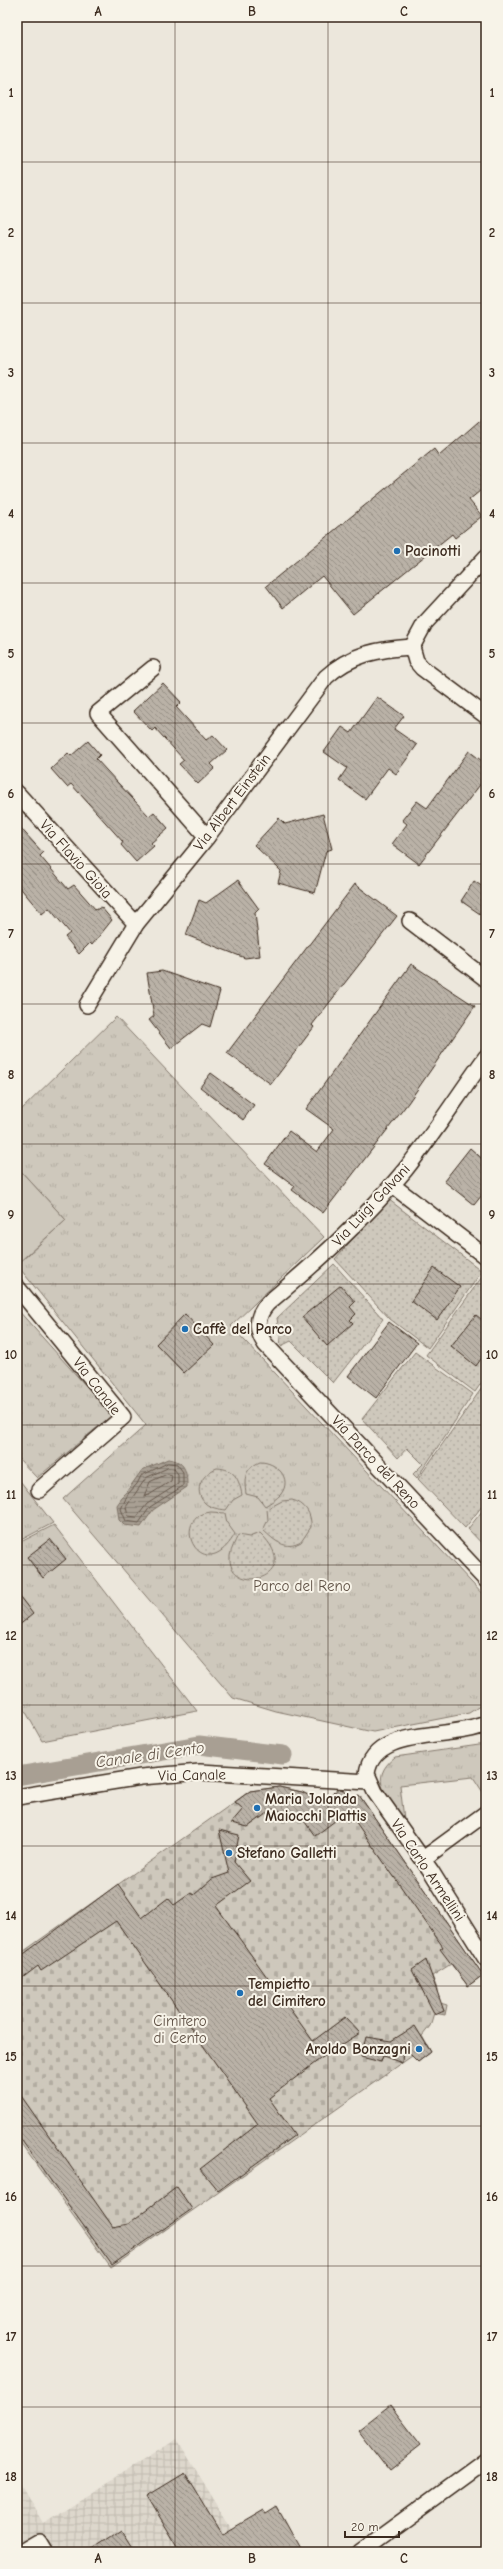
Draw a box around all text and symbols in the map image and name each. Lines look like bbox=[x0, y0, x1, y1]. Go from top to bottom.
text: A bbox=[94, 4, 102, 19]
text: B bbox=[248, 4, 256, 19]
text: C bbox=[400, 4, 408, 19]
text: 1 bbox=[8, 85, 14, 100]
text: 1 bbox=[489, 85, 495, 100]
text: 2 bbox=[8, 225, 14, 240]
text: 2 bbox=[489, 225, 495, 240]
text: 3 bbox=[8, 365, 14, 380]
text: 3 bbox=[489, 365, 495, 380]
text: 4 bbox=[8, 506, 14, 521]
text: 4 bbox=[489, 506, 495, 521]
place label: Pacinotti bbox=[405, 542, 461, 560]
marker: Pacinotti bbox=[392, 546, 402, 556]
text: 5 bbox=[8, 646, 15, 661]
text: 5 bbox=[489, 646, 496, 661]
street label: Via Albert Einstein bbox=[190, 750, 274, 854]
text: 6 bbox=[8, 786, 15, 801]
text: 6 bbox=[489, 786, 496, 801]
street label: Via Flavio Gioia bbox=[36, 816, 116, 902]
text: 7 bbox=[8, 926, 14, 941]
text: 7 bbox=[489, 926, 495, 941]
text: 8 bbox=[8, 1067, 14, 1082]
text: 8 bbox=[489, 1067, 495, 1082]
street label: Via Luigi Galvani bbox=[328, 1160, 414, 1250]
text: 9 bbox=[8, 1207, 15, 1222]
text: 9 bbox=[489, 1207, 496, 1222]
place label: Caffè del Parco bbox=[193, 1320, 292, 1338]
marker: Caffè del Parco bbox=[180, 1324, 190, 1334]
text: 10 bbox=[5, 1347, 17, 1362]
text: 10 bbox=[486, 1347, 498, 1362]
street label: Via Canale bbox=[69, 1354, 125, 1419]
street label: Via Parco del Reno bbox=[328, 1411, 424, 1513]
text: 11 bbox=[6, 1487, 16, 1502]
text: 11 bbox=[487, 1487, 497, 1502]
park label: Parco del Reno bbox=[253, 1577, 351, 1595]
text: 12 bbox=[5, 1628, 17, 1643]
text: 12 bbox=[486, 1628, 498, 1643]
water label: Canale di Cento bbox=[95, 1738, 205, 1772]
street label: Via Canale bbox=[158, 1765, 227, 1785]
text: 13 bbox=[5, 1768, 17, 1783]
text: 13 bbox=[486, 1768, 498, 1783]
place label: Maria Jolanda Maiocchi Plattis bbox=[265, 1790, 366, 1825]
marker: Maria Jolanda Maiocchi Plattis bbox=[252, 1803, 262, 1813]
street label: Via Carlo Armellini bbox=[387, 1815, 469, 1925]
place label: Stefano Galletti bbox=[237, 1844, 337, 1862]
marker: Stefano Galletti bbox=[224, 1848, 234, 1858]
text: 14 bbox=[5, 1908, 17, 1923]
text: 14 bbox=[486, 1908, 498, 1923]
place label: Tempietto del Cimitero bbox=[248, 1975, 326, 2010]
marker: Tempietto del Cimitero bbox=[235, 1988, 245, 1998]
park label: Cimitero di Cento bbox=[153, 2012, 207, 2047]
place label: Aroldo Bonzagni bbox=[306, 2040, 411, 2058]
marker: Aroldo Bonzagni bbox=[414, 2044, 424, 2054]
text: 15 bbox=[5, 2049, 17, 2064]
text: 15 bbox=[486, 2049, 498, 2064]
text: 16 bbox=[5, 2189, 17, 2204]
text: 16 bbox=[486, 2189, 498, 2204]
text: 17 bbox=[6, 2329, 17, 2344]
text: 17 bbox=[487, 2329, 498, 2344]
text: 18 bbox=[5, 2469, 17, 2484]
text: 18 bbox=[486, 2469, 498, 2484]
scale bar bbox=[345, 2513, 399, 2539]
text: 20 m bbox=[351, 2520, 379, 2534]
text: A bbox=[94, 2551, 102, 2566]
text: B bbox=[248, 2551, 256, 2566]
text: C bbox=[400, 2551, 408, 2566]

